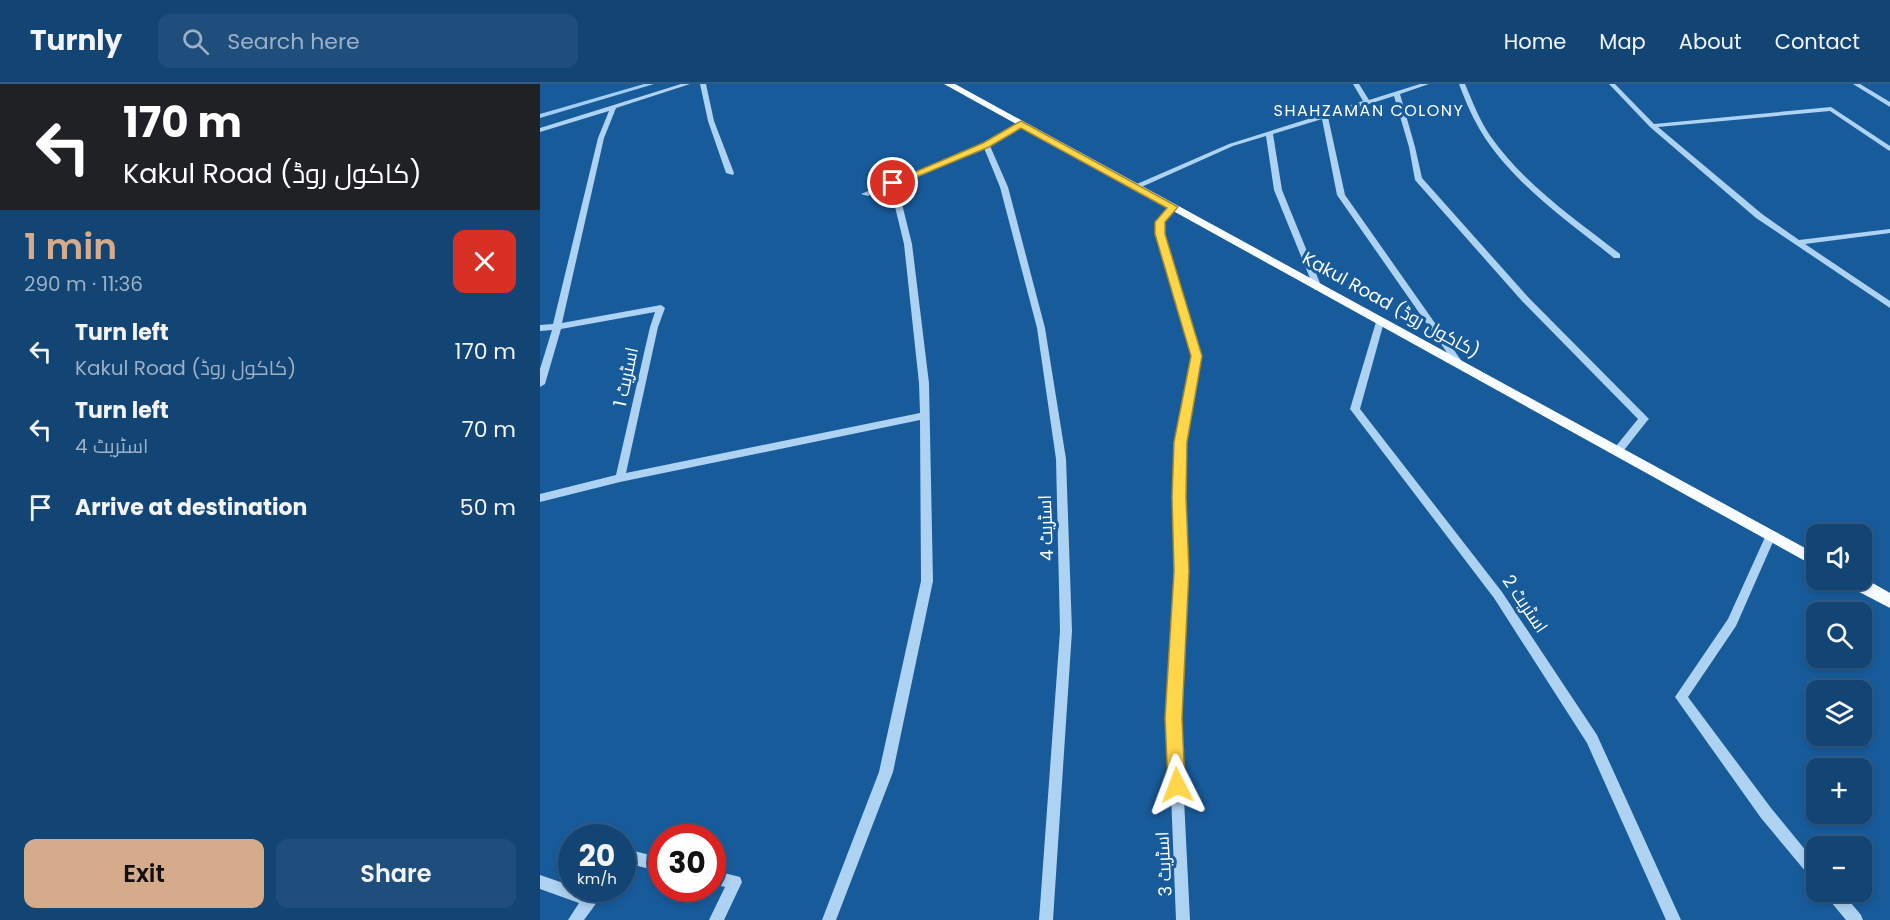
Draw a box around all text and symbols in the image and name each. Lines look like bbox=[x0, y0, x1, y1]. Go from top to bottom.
search box bbox=[158, 14, 578, 68]
text: Turnly bbox=[30, 21, 122, 60]
icon: search bbox=[179, 25, 212, 58]
text: Search here bbox=[227, 26, 360, 57]
text: Home bbox=[1504, 27, 1566, 56]
text: Map bbox=[1599, 27, 1646, 56]
text: About bbox=[1679, 27, 1742, 56]
text: Contact bbox=[1775, 27, 1860, 56]
text: 170 m bbox=[123, 93, 242, 152]
district label: SHAHZAMAN COLONY bbox=[1274, 99, 1464, 122]
icon: left bbox=[24, 108, 102, 186]
text: Kakul Road (کاکول روڈ) bbox=[123, 155, 422, 192]
pin bbox=[867, 157, 918, 208]
icon: arrive bbox=[876, 166, 909, 199]
text: 1 min bbox=[24, 221, 117, 272]
button: close bbox=[453, 230, 516, 293]
street label: Kakul Road (کاکول روڈ) bbox=[1298, 245, 1484, 364]
text: 290 m · 11:36 bbox=[24, 270, 143, 298]
text: Turn left bbox=[75, 317, 169, 348]
icon: left bbox=[24, 335, 57, 368]
text: 170 m bbox=[455, 336, 516, 367]
street label: اسٹریٹ 1 bbox=[607, 345, 644, 409]
text: Kakul Road (کاکول روڈ) bbox=[75, 354, 296, 382]
text: Turn left bbox=[75, 395, 169, 426]
icon: left bbox=[24, 413, 57, 446]
text: 70 m bbox=[462, 414, 516, 445]
text: اسٹریٹ 4 bbox=[75, 432, 148, 460]
icon: arrive bbox=[24, 491, 57, 524]
text: Arrive at destination bbox=[75, 492, 307, 523]
text: 50 m bbox=[460, 492, 516, 523]
street label: اسٹریٹ 4 bbox=[1032, 495, 1059, 561]
map controls bbox=[1806, 524, 1872, 902]
button: sound bbox=[1806, 524, 1872, 590]
street label: اسٹریٹ 2 bbox=[1497, 570, 1554, 638]
button: search bbox=[1806, 602, 1872, 668]
button: layers bbox=[1806, 680, 1872, 746]
position arrow bbox=[1145, 753, 1209, 817]
button: + bbox=[1806, 758, 1872, 824]
speed limit sign: 30 bbox=[648, 824, 726, 902]
street label: اسٹریٹ 3 bbox=[1149, 831, 1178, 897]
text: 20 bbox=[579, 834, 615, 877]
button: − bbox=[1806, 836, 1872, 902]
button: Exit bbox=[24, 839, 264, 908]
button: Share bbox=[276, 839, 516, 908]
text: km/h bbox=[577, 868, 617, 889]

